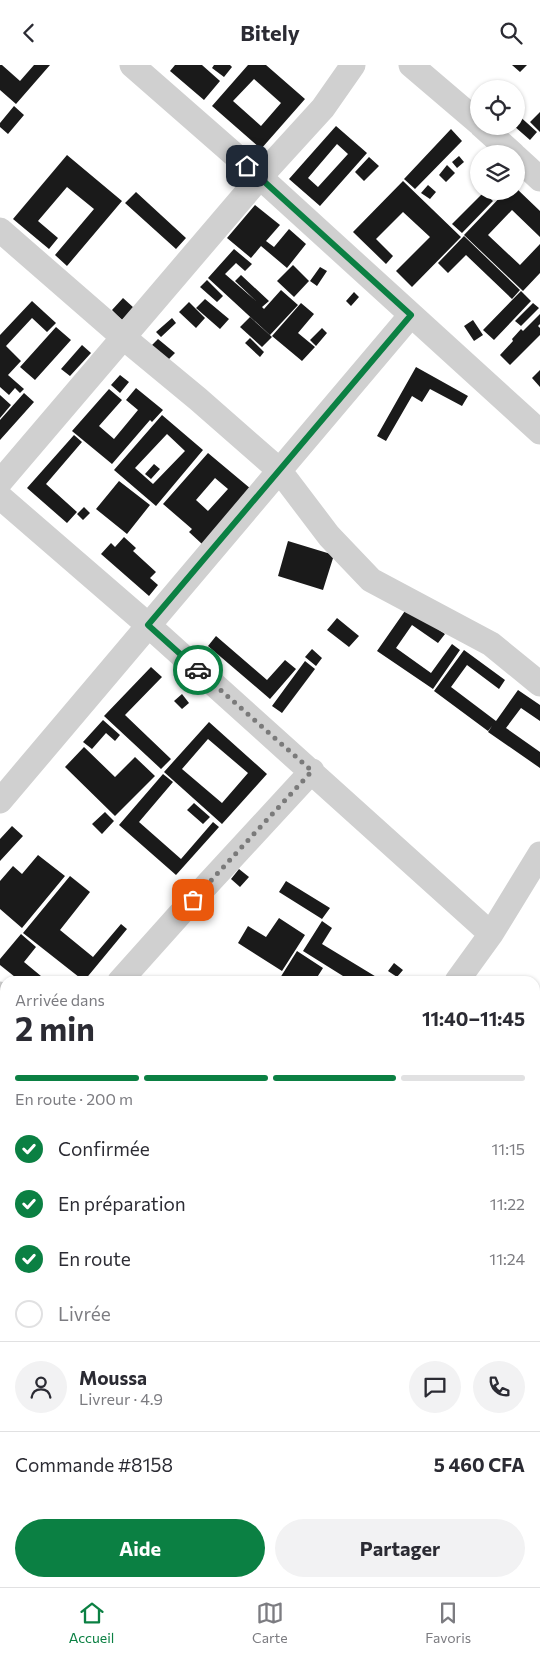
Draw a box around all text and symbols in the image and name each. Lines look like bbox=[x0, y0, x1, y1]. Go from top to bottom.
icon: back bbox=[15, 19, 43, 47]
text: Bitely bbox=[240, 19, 300, 46]
icon: search bbox=[497, 19, 525, 47]
map controls bbox=[470, 80, 525, 200]
button: locate bbox=[470, 80, 525, 135]
pin bbox=[226, 145, 268, 187]
button: layers bbox=[470, 145, 525, 200]
icon: home bbox=[233, 152, 261, 180]
courier bbox=[173, 645, 223, 695]
icon: car bbox=[184, 656, 212, 684]
pin bbox=[172, 879, 214, 921]
icon: bag bbox=[179, 886, 207, 914]
text: Arrivée dans bbox=[15, 990, 105, 1009]
text: 11:40–11:45 bbox=[422, 1007, 525, 1030]
text: 2 min bbox=[15, 1008, 95, 1048]
text: En route · 200 m bbox=[15, 1089, 133, 1108]
icon: check bbox=[15, 1135, 43, 1163]
text: Confirmée bbox=[58, 1137, 150, 1160]
text: 11:15 bbox=[492, 1139, 525, 1158]
icon: check bbox=[15, 1190, 43, 1218]
text: En préparation bbox=[58, 1192, 186, 1215]
text: 11:22 bbox=[490, 1194, 525, 1213]
icon: check bbox=[15, 1245, 43, 1273]
text: En route bbox=[58, 1247, 131, 1270]
text: 11:24 bbox=[489, 1249, 525, 1268]
text: Livrée bbox=[58, 1302, 111, 1325]
button: person bbox=[15, 1361, 67, 1413]
button: chat bbox=[409, 1361, 461, 1413]
button: phone bbox=[473, 1361, 525, 1413]
text: Moussa bbox=[79, 1366, 147, 1389]
text: Livreur · 4.9 bbox=[79, 1389, 163, 1408]
text: Commande #8158 bbox=[15, 1453, 173, 1476]
text: 5 460 CFA bbox=[434, 1453, 525, 1476]
button: Aide bbox=[15, 1519, 265, 1577]
button: Partager bbox=[275, 1519, 525, 1577]
tab: Accueil bbox=[69, 1599, 114, 1646]
tab: Carte bbox=[252, 1599, 288, 1646]
tab: Favoris bbox=[425, 1599, 471, 1646]

